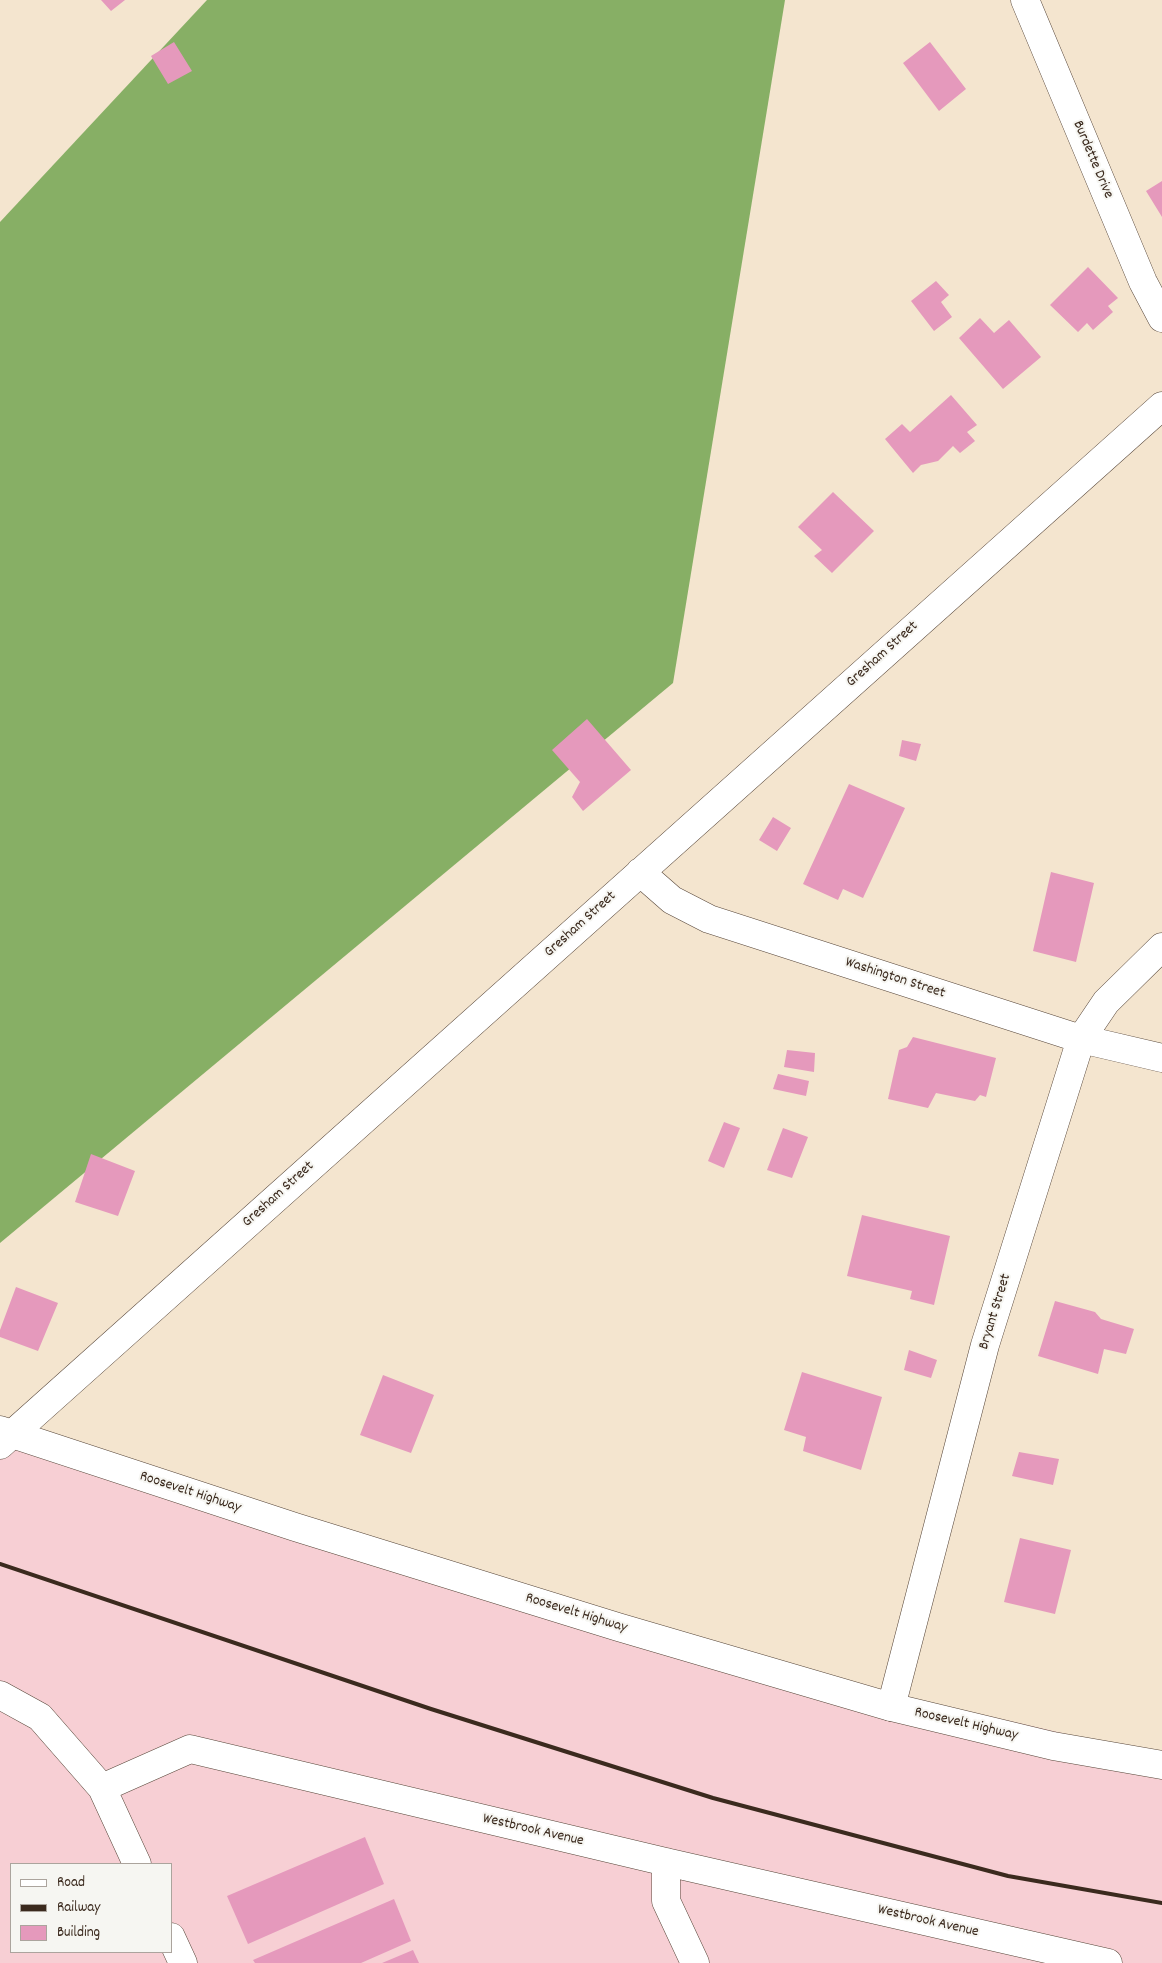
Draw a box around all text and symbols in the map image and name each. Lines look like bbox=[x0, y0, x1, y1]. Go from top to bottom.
street label: Burdette Drive bbox=[1068, 118, 1116, 202]
street label: Gresham Street bbox=[843, 618, 923, 692]
street label: Gresham Street bbox=[541, 888, 621, 962]
street label: Washington Street bbox=[843, 954, 947, 1004]
street label: Gresham Street bbox=[239, 1158, 319, 1232]
street label: Bryant Street bbox=[976, 1272, 1016, 1352]
street label: Roosevelt Highway bbox=[137, 1468, 243, 1518]
street label: Roosevelt Highway bbox=[523, 1590, 629, 1638]
street label: Roosevelt Highway bbox=[913, 1704, 1019, 1746]
street label: Westbrook Avenue bbox=[481, 1811, 585, 1851]
legend bbox=[10, 1863, 172, 1953]
text: Road bbox=[57, 1872, 85, 1894]
text: Railway bbox=[57, 1897, 100, 1919]
street label: Westbrook Avenue bbox=[876, 1902, 980, 1942]
text: Building bbox=[57, 1922, 100, 1944]

